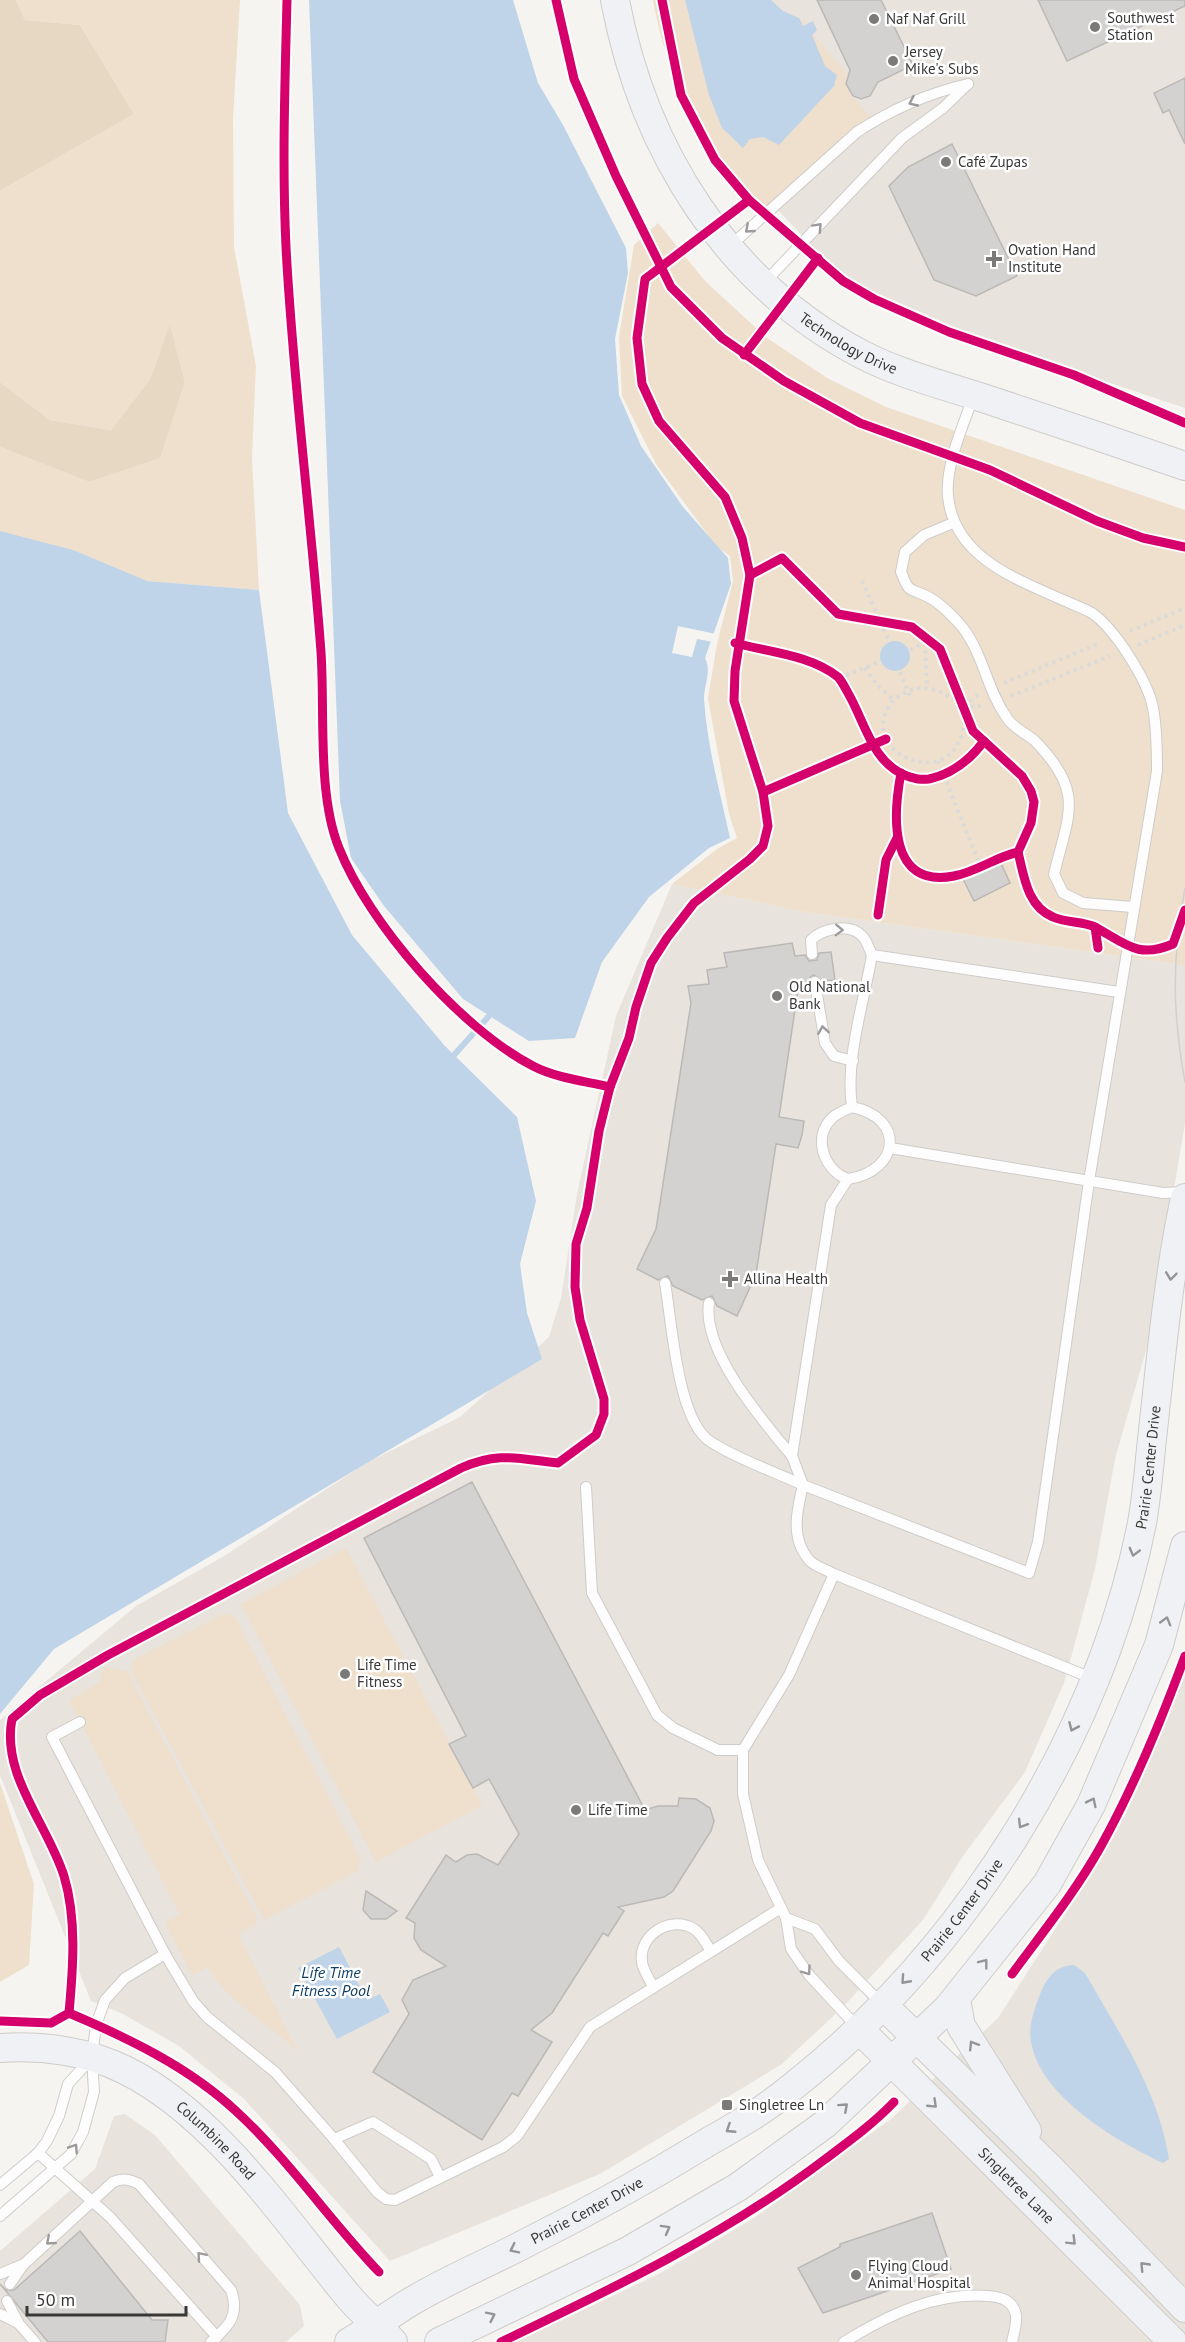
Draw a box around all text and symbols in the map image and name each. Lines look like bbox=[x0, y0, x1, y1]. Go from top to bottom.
place label: Southwest Station bbox=[1107, 8, 1174, 44]
place label: Naf Naf Grill bbox=[886, 9, 966, 28]
marker: Naf Naf Grill bbox=[867, 12, 881, 26]
marker: Southwest Station bbox=[1088, 20, 1102, 34]
place label: Jersey Mike's Subs bbox=[904, 42, 978, 78]
marker: Jersey Mike's Subs bbox=[886, 54, 900, 68]
one-way arrow bbox=[908, 95, 919, 107]
place label: Café Zupas bbox=[958, 152, 1027, 171]
marker: Café Zupas bbox=[939, 155, 953, 169]
one-way arrow bbox=[745, 222, 756, 233]
one-way arrow bbox=[811, 224, 822, 234]
place label: Ovation Hand Institute bbox=[1008, 240, 1096, 276]
marker: Ovation Hand Institute bbox=[985, 250, 1003, 268]
street label: Technology Drive bbox=[796, 308, 900, 378]
one-way arrow bbox=[835, 923, 844, 936]
place label: Old National Bank bbox=[789, 977, 871, 1013]
marker: Old National Bank bbox=[770, 989, 784, 1003]
one-way arrow bbox=[817, 1025, 829, 1035]
place label: Allina Health bbox=[744, 1269, 828, 1288]
marker: Allina Health bbox=[721, 1270, 739, 1288]
one-way arrow bbox=[1166, 1271, 1178, 1281]
street label: Prairie Center Drive bbox=[1131, 1404, 1165, 1531]
one-way arrow bbox=[1129, 1546, 1141, 1557]
one-way arrow bbox=[1159, 1616, 1171, 1627]
place label: Life Time Fitness bbox=[357, 1655, 417, 1691]
marker: Life Time Fitness bbox=[338, 1667, 352, 1681]
one-way arrow bbox=[1069, 1720, 1081, 1731]
one-way arrow bbox=[1085, 1797, 1097, 1808]
place label: Life Time bbox=[588, 1800, 648, 1819]
marker: Life Time bbox=[569, 1803, 583, 1817]
one-way arrow bbox=[1017, 1818, 1029, 1828]
street label: Prairie Center Drive bbox=[917, 1855, 1007, 1965]
one-way arrow bbox=[977, 1959, 988, 1970]
water label: Life Time Fitness Pool bbox=[292, 1962, 371, 2000]
one-way arrow bbox=[800, 1965, 811, 1976]
one-way arrow bbox=[901, 1974, 912, 1984]
one-way arrow bbox=[968, 2041, 980, 2051]
place label: Singletree Ln bbox=[739, 2095, 824, 2114]
one-way arrow bbox=[926, 2096, 937, 2107]
street label: Columbine Road bbox=[172, 2097, 260, 2184]
marker: Singletree Ln bbox=[720, 2098, 734, 2112]
one-way arrow bbox=[837, 2103, 847, 2114]
one-way arrow bbox=[726, 2121, 737, 2132]
street label: Singletree Lane bbox=[974, 2143, 1059, 2228]
one-way arrow bbox=[66, 2144, 78, 2154]
street label: Prairie Center Drive bbox=[527, 2173, 646, 2248]
one-way arrow bbox=[660, 2225, 670, 2237]
one-way arrow bbox=[47, 2234, 57, 2245]
one-way arrow bbox=[1065, 2234, 1076, 2244]
one-way arrow bbox=[510, 2242, 521, 2254]
one-way arrow bbox=[197, 2252, 208, 2263]
place label: Flying Cloud Animal Hospital bbox=[868, 2256, 971, 2292]
one-way arrow bbox=[1141, 2262, 1152, 2273]
marker: Flying Cloud Animal Hospital bbox=[849, 2268, 863, 2282]
scale bar bbox=[27, 2279, 186, 2317]
text: 50 m bbox=[36, 2288, 75, 2311]
one-way arrow bbox=[485, 2312, 496, 2323]

